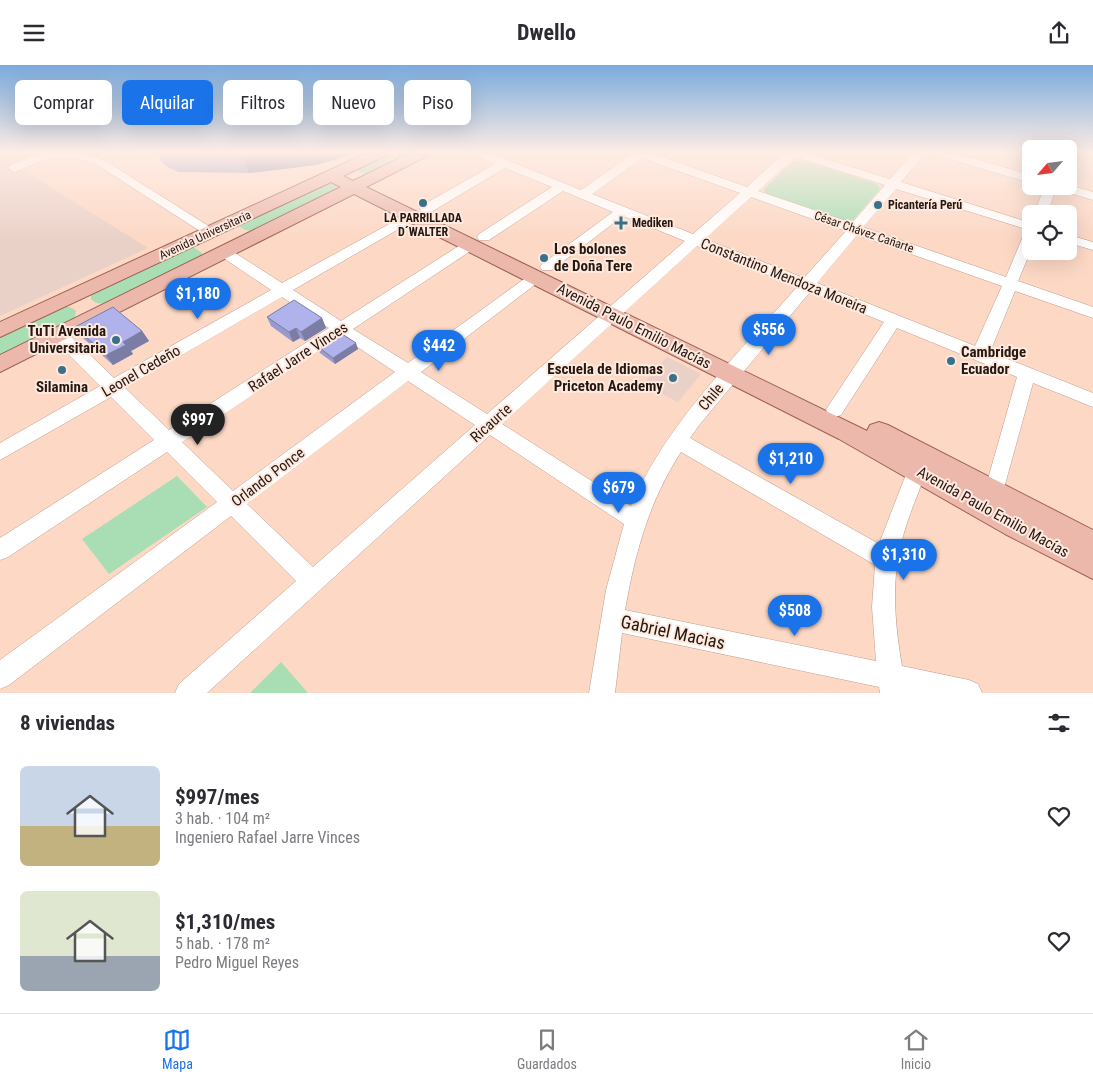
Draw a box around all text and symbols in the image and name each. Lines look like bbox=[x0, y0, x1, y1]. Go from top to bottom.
icon: menu bbox=[20, 19, 48, 47]
icon: share bbox=[1045, 19, 1073, 47]
text: Dwello bbox=[517, 20, 576, 45]
chip: Comprar bbox=[15, 80, 112, 125]
chip: Alquilar bbox=[122, 80, 213, 125]
chip: Filtros bbox=[223, 80, 303, 125]
chip: Nuevo bbox=[313, 80, 394, 125]
chip: Piso bbox=[404, 80, 471, 125]
north arrow bbox=[1022, 140, 1078, 195]
map controls bbox=[1022, 140, 1077, 260]
marker: LA PARRILLADA D´WALTER bbox=[417, 197, 429, 209]
place label: Picantería Perú bbox=[888, 198, 962, 212]
marker: Picantería Perú bbox=[872, 199, 884, 211]
button: locate bbox=[1022, 205, 1077, 260]
street label: Avenida Universitaria bbox=[157, 207, 253, 262]
street label: César Chávez Cañarte bbox=[812, 208, 916, 256]
place label: LA PARRILLADA D´WALTER bbox=[384, 211, 463, 239]
marker: Mediken bbox=[614, 216, 628, 230]
place label: Mediken bbox=[632, 216, 673, 230]
street label: Constantino Mendoza Moreira bbox=[698, 234, 870, 318]
place label: Los bolones de Doña Tere bbox=[554, 240, 632, 275]
marker: Los bolones de Doña Tere bbox=[538, 252, 550, 264]
pin: $1,180 bbox=[157, 277, 239, 320]
street label: Avenida Paulo Emilio Macías bbox=[554, 279, 714, 373]
text: $1,180 bbox=[176, 284, 220, 303]
pin: $556 bbox=[739, 313, 799, 356]
street label: Rafael Jarre Vinces bbox=[245, 318, 351, 396]
text: $556 bbox=[753, 320, 785, 339]
place label: TuTi Avenida Universitaria bbox=[28, 322, 106, 357]
pin: $442 bbox=[409, 329, 469, 372]
marker: TuTi Avenida Universitaria bbox=[110, 334, 122, 346]
text: $442 bbox=[423, 336, 455, 355]
street label: Leonel Cedeño bbox=[99, 341, 183, 401]
place label: Cambridge Ecuador bbox=[961, 343, 1026, 378]
marker: Cambridge Ecuador bbox=[945, 355, 957, 367]
place label: Escuela de Idiomas Priceton Academy bbox=[547, 360, 663, 395]
marker: Silamina bbox=[56, 364, 68, 376]
marker: Escuela de Idiomas Priceton Academy bbox=[667, 372, 679, 384]
place label: Silamina bbox=[36, 378, 88, 396]
street label: Chile bbox=[695, 380, 727, 414]
street label: Ricaurte bbox=[467, 400, 515, 446]
pin: $997 bbox=[168, 403, 228, 446]
text: $997 bbox=[182, 410, 214, 429]
pin: $1,210 bbox=[750, 443, 832, 485]
street label: Orlando Ponce bbox=[228, 444, 308, 510]
text: $1,210 bbox=[769, 449, 813, 468]
street label: Avenida Paulo Emilio Macías bbox=[914, 463, 1072, 561]
pin: $679 bbox=[589, 471, 649, 514]
text: $679 bbox=[603, 478, 635, 497]
pin: $1,310 bbox=[863, 539, 945, 581]
text: $1,310 bbox=[882, 545, 926, 564]
pin: $508 bbox=[765, 595, 825, 637]
text: $508 bbox=[779, 601, 811, 620]
street label: Gabriel Macias bbox=[619, 611, 727, 653]
icon: filters bbox=[1045, 709, 1073, 737]
text: 8 viviendas bbox=[20, 711, 115, 735]
text: $997/mes bbox=[175, 785, 260, 809]
icon: home bbox=[60, 786, 120, 846]
icon: heart bbox=[1045, 802, 1073, 830]
text: 3 hab. · 104 m² bbox=[175, 809, 270, 828]
text: Ingeniero Rafael Jarre Vinces bbox=[175, 828, 360, 847]
text: $1,310/mes bbox=[175, 910, 275, 934]
icon: home bbox=[60, 911, 120, 971]
icon: heart bbox=[1045, 927, 1073, 955]
text: 5 hab. · 178 m² bbox=[175, 934, 270, 953]
text: Pedro Miguel Reyes bbox=[175, 953, 299, 972]
tab: Mapa bbox=[162, 1026, 193, 1072]
tab: Guardados bbox=[517, 1026, 577, 1072]
tab: Inicio bbox=[901, 1026, 931, 1072]

